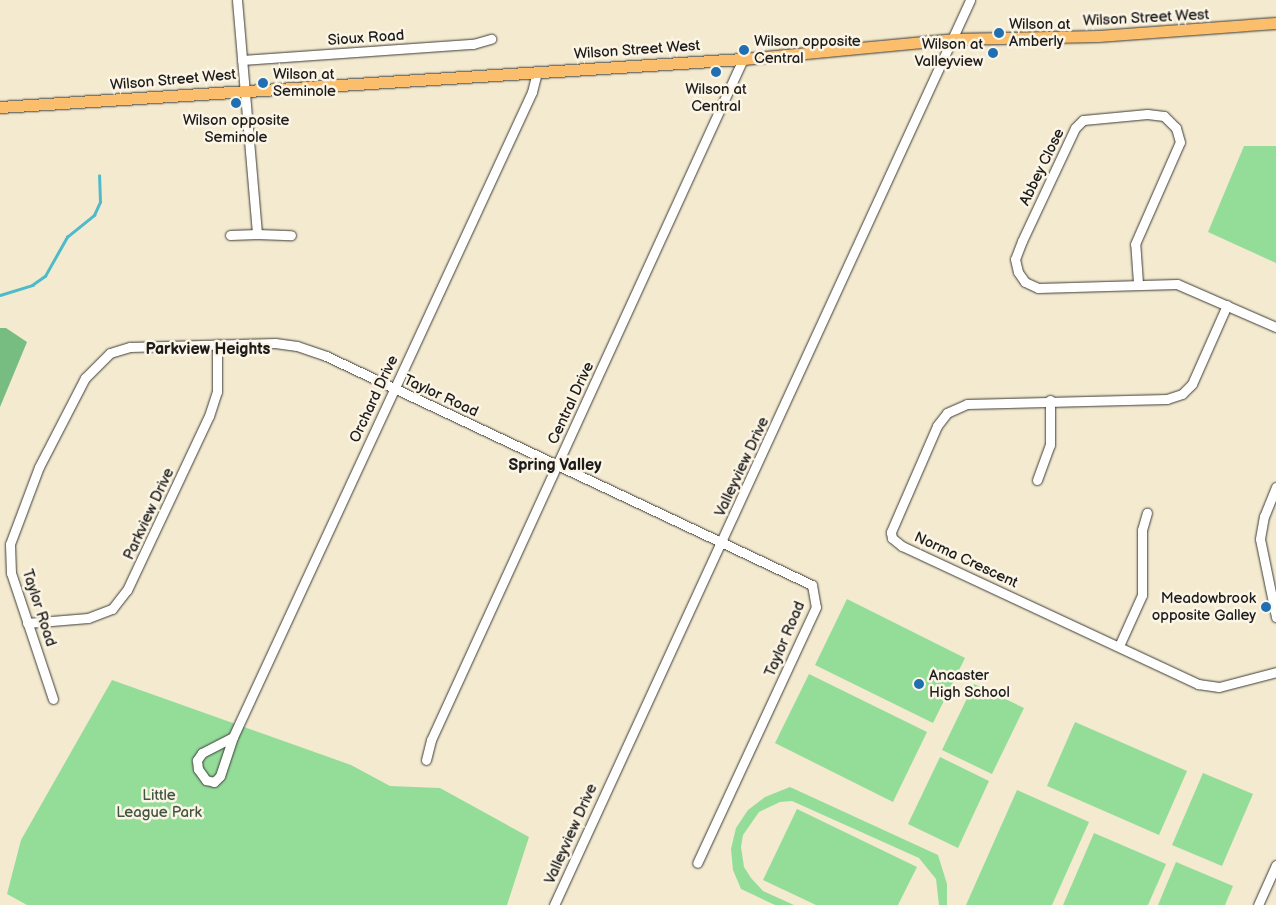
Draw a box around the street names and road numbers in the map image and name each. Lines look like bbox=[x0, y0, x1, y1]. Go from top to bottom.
street label: Wilson Street West bbox=[1082, 6, 1210, 30]
street label: Sioux Road bbox=[327, 26, 405, 50]
street label: Wilson Street West bbox=[573, 37, 701, 63]
street label: Wilson Street West bbox=[109, 65, 237, 95]
street label: Abbey Close bbox=[1015, 125, 1069, 209]
street label: Orchard Drive bbox=[346, 352, 402, 446]
street label: Central Drive bbox=[544, 359, 598, 447]
street label: Taylor Road bbox=[401, 371, 481, 421]
street label: Valleyview Drive bbox=[711, 414, 773, 520]
street label: Parkview Drive bbox=[120, 465, 178, 563]
street label: Norma Crescent bbox=[911, 528, 1021, 592]
street label: Taylor Road bbox=[18, 567, 60, 649]
street label: Taylor Road bbox=[761, 599, 809, 679]
street label: Valleyview Drive bbox=[541, 781, 601, 887]

